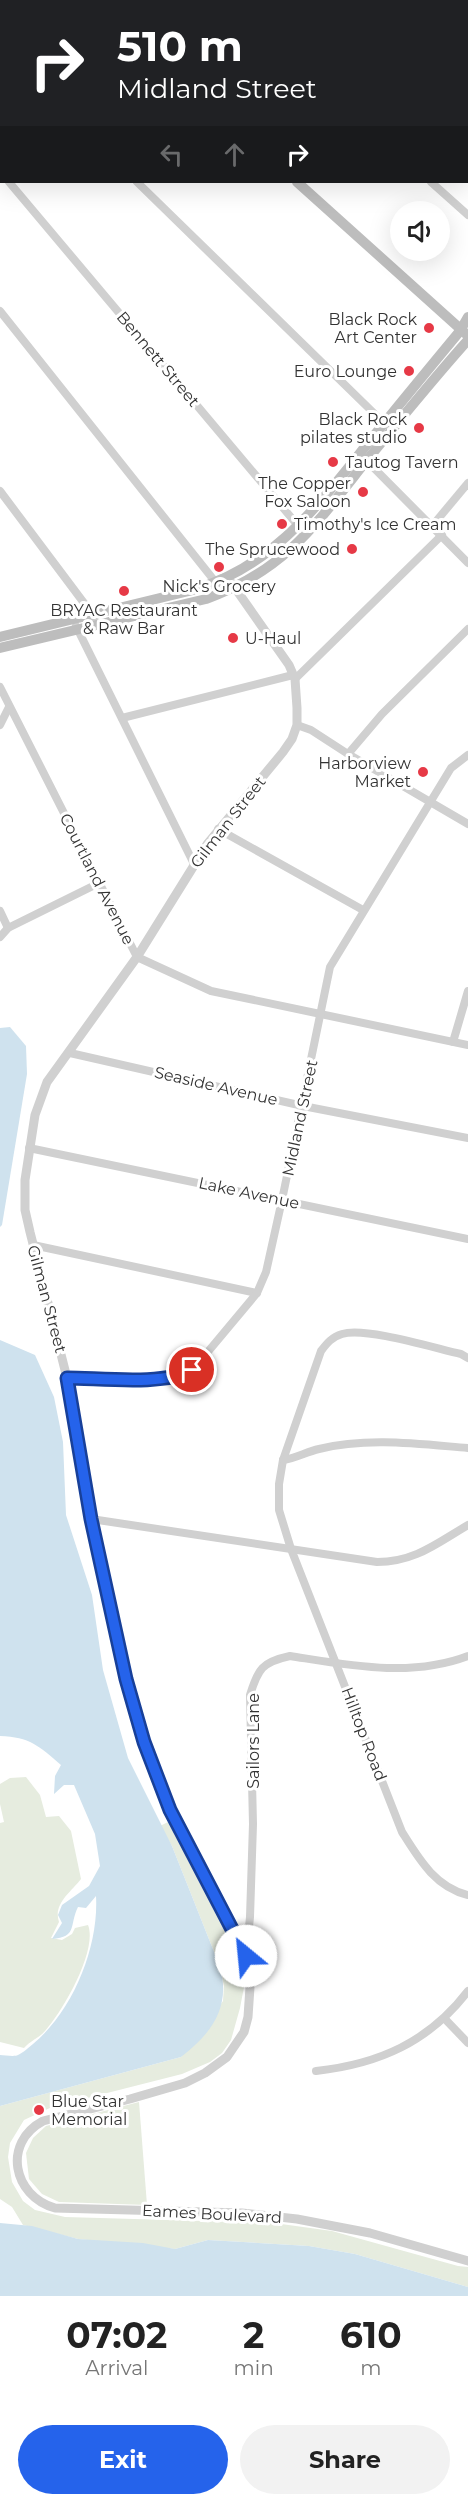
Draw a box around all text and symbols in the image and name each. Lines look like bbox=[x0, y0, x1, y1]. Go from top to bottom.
text: 510 m bbox=[117, 20, 243, 72]
icon: right bbox=[18, 24, 96, 102]
text: Midland Street bbox=[117, 72, 317, 105]
icon: left bbox=[155, 138, 188, 171]
icon: ahead bbox=[218, 138, 251, 171]
icon: right bbox=[281, 138, 314, 171]
map controls bbox=[390, 201, 450, 261]
button: sound bbox=[390, 201, 450, 261]
street label: Bennett Street bbox=[113, 308, 204, 411]
place label: Black Rock Art Center bbox=[328, 310, 417, 347]
marker: Black Rock Art Center bbox=[422, 321, 436, 335]
place label: Euro Lounge bbox=[294, 362, 397, 381]
marker: Euro Lounge bbox=[402, 364, 416, 378]
place label: Black Rock pilates studio bbox=[300, 410, 407, 447]
marker: Black Rock pilates studio bbox=[412, 421, 426, 435]
place label: Tautog Tavern bbox=[345, 453, 459, 472]
marker: Tautog Tavern bbox=[326, 455, 340, 469]
place label: The Copper Fox Saloon bbox=[258, 474, 351, 511]
marker: The Copper Fox Saloon bbox=[356, 485, 370, 499]
place label: Timothy's Ice Cream bbox=[294, 515, 456, 534]
marker: Timothy's Ice Cream bbox=[275, 517, 289, 531]
place label: The Sprucewood bbox=[205, 540, 340, 559]
marker: The Sprucewood bbox=[345, 542, 359, 556]
marker: Nick's Grocery bbox=[212, 560, 226, 574]
place label: Nick's Grocery bbox=[162, 577, 276, 596]
marker: BRYAC Restaurant & Raw Bar bbox=[117, 584, 131, 598]
place label: BRYAC Restaurant & Raw Bar bbox=[50, 601, 198, 638]
place label: U-Haul bbox=[245, 629, 301, 648]
marker: U-Haul bbox=[226, 631, 240, 645]
place label: Harborview Market bbox=[318, 754, 412, 791]
marker: Harborview Market bbox=[416, 765, 430, 779]
street label: Gilman Street bbox=[186, 772, 270, 871]
street label: Courtland Avenue bbox=[56, 810, 138, 948]
street label: Midland Street bbox=[278, 1058, 322, 1178]
street label: Seaside Avenue bbox=[153, 1063, 279, 1109]
street label: Lake Avenue bbox=[197, 1173, 301, 1213]
street label: Gilman Street bbox=[23, 1243, 71, 1355]
pin bbox=[166, 1344, 217, 1395]
icon: arrive bbox=[175, 1353, 208, 1386]
street label: Hilltop Road bbox=[337, 1684, 391, 1784]
street label: Sailors Lane bbox=[244, 1693, 263, 1789]
position arrow bbox=[214, 1924, 278, 1988]
place label: Blue Star Memorial bbox=[51, 2092, 127, 2129]
marker: Blue Star Memorial bbox=[32, 2103, 46, 2117]
street label: Eames Boulevard bbox=[142, 2201, 282, 2227]
text: 07:02 bbox=[66, 2313, 167, 2357]
text: 2 bbox=[243, 2313, 264, 2357]
text: 610 bbox=[340, 2313, 402, 2357]
text: Arrival bbox=[85, 2356, 148, 2380]
text: min bbox=[234, 2356, 274, 2380]
text: m bbox=[360, 2356, 381, 2380]
button: Exit bbox=[18, 2425, 228, 2494]
button: Share bbox=[240, 2425, 450, 2494]

